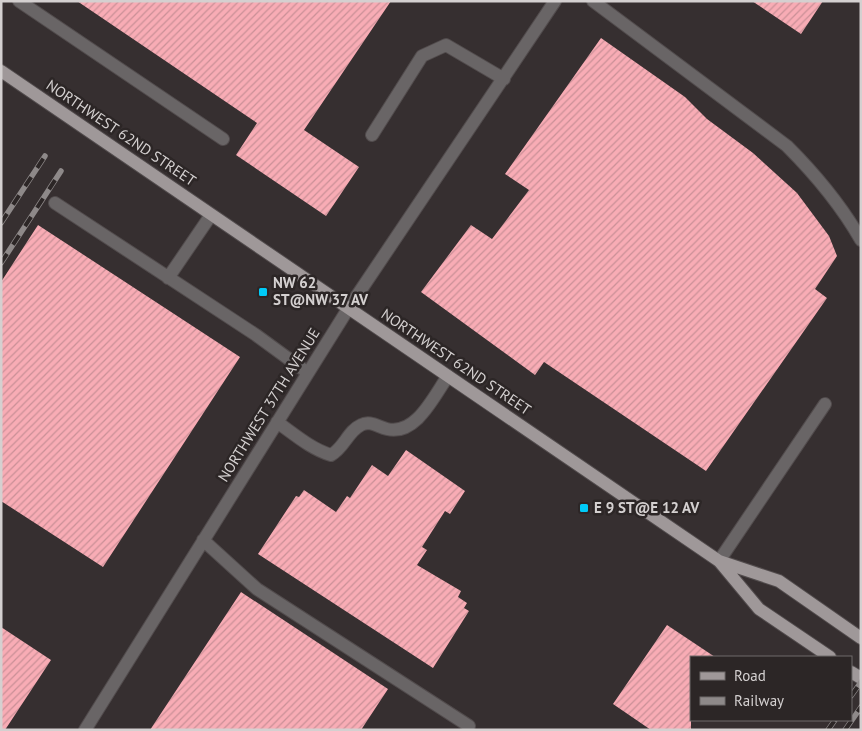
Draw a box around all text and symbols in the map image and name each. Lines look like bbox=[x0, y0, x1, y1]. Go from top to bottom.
street label: NORTHWEST 62ND STREET bbox=[43, 75, 200, 190]
place label: NW 62 ST@NW 37 AV bbox=[273, 273, 369, 309]
marker: NW 62 ST@NW 37 AV bbox=[257, 286, 269, 298]
street label: NORTHWEST 62ND STREET bbox=[378, 304, 535, 419]
street label: NORTHWEST 37TH AVENUE bbox=[213, 324, 324, 485]
place label: E 9 ST@E 12 AV bbox=[594, 498, 700, 517]
marker: E 9 ST@E 12 AV bbox=[578, 502, 590, 514]
legend bbox=[690, 656, 852, 721]
text: Road bbox=[734, 666, 766, 685]
text: Railway bbox=[734, 691, 784, 710]

